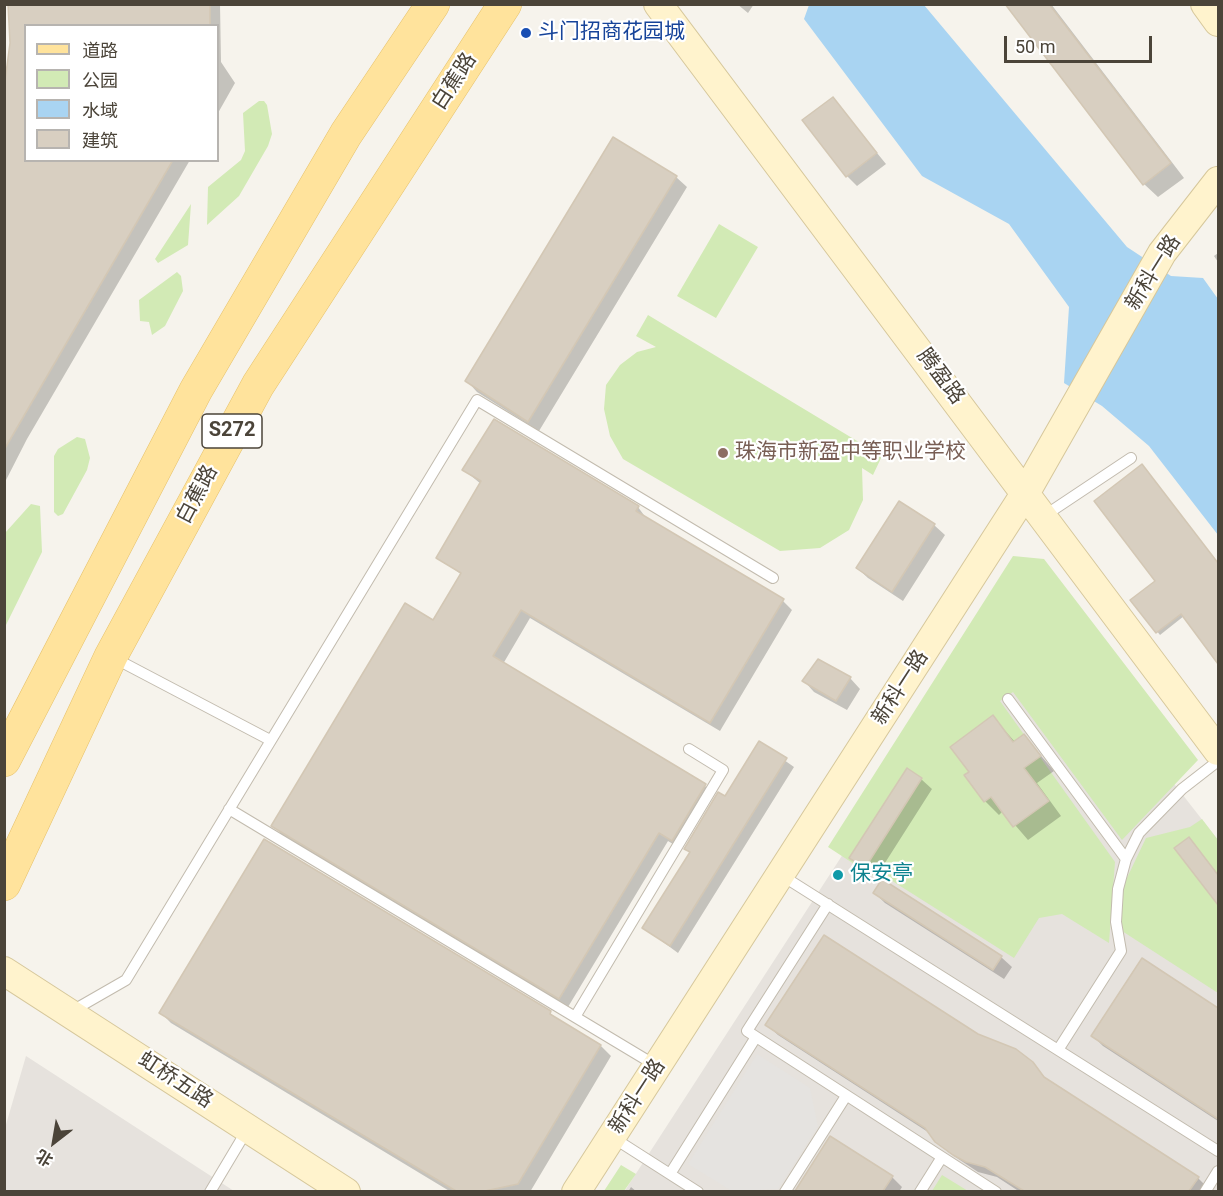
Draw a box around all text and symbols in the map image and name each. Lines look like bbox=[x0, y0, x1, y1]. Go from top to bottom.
place label: 斗门招商花园城 bbox=[538, 20, 685, 46]
legend bbox=[24, 24, 219, 162]
scale bar bbox=[1007, 24, 1156, 62]
marker: 斗门招商花园城 bbox=[519, 26, 533, 40]
text: 50 m bbox=[1015, 36, 1055, 57]
text: 道路 bbox=[82, 40, 118, 61]
street label: 白蕉路 bbox=[427, 49, 483, 115]
text: 公园 bbox=[82, 70, 118, 91]
text: 水域 bbox=[82, 100, 118, 121]
text: 建筑 bbox=[82, 130, 118, 151]
street label: 新科一路 bbox=[1121, 231, 1187, 315]
street label: 腾盈路 bbox=[911, 344, 969, 410]
road number: S272 bbox=[202, 414, 262, 448]
place label: 珠海市新盈中等职业学校 bbox=[735, 440, 966, 466]
marker: 珠海市新盈中等职业学校 bbox=[716, 446, 730, 460]
street label: 白蕉路 bbox=[172, 461, 224, 529]
street label: 新科一路 bbox=[868, 646, 934, 730]
place label: 保安亭 bbox=[850, 862, 913, 888]
marker: 保安亭 bbox=[831, 868, 845, 882]
street label: 虹桥五路 bbox=[133, 1048, 217, 1114]
street label: 新科一路 bbox=[605, 1055, 671, 1139]
north arrow bbox=[24, 1112, 84, 1172]
text: 北 bbox=[33, 1146, 56, 1170]

